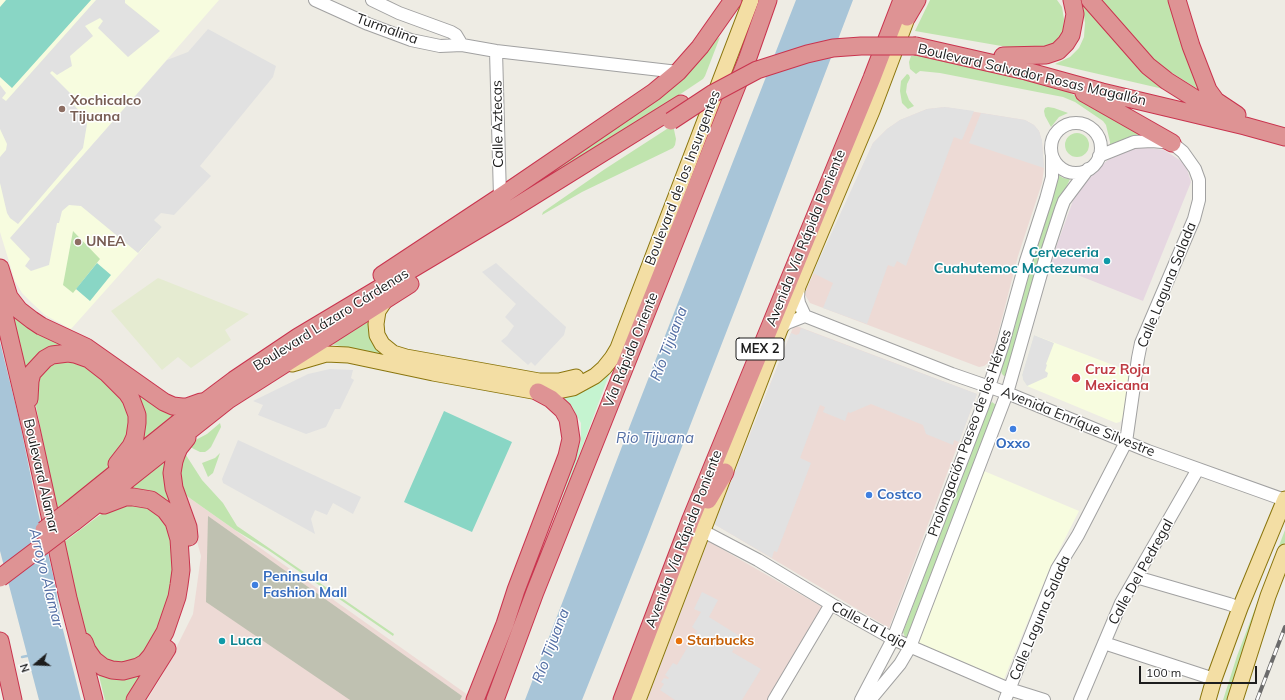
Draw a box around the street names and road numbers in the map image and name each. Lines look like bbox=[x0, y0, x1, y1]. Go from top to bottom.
street label: Turmalina bbox=[354, 10, 420, 48]
street label: Boulevard Salvador Rosas Magallón bbox=[916, 40, 1148, 110]
street label: Calle Aztecas bbox=[489, 80, 507, 168]
street label: Boulevard de los Insurgentes bbox=[642, 88, 724, 268]
street label: Avenida Vía Rápida Poniente bbox=[763, 147, 849, 329]
street label: Calle Laguna Salada bbox=[1134, 220, 1200, 350]
street label: Boulevard Lázaro Cárdenas bbox=[250, 265, 412, 375]
street label: Vía Rápida Oriente bbox=[600, 290, 662, 410]
street label: Prolongación Paseo de los Héroes bbox=[925, 327, 1015, 539]
road number: MEX 2 bbox=[736, 338, 784, 360]
street label: Avenida Enríque Silvestre bbox=[999, 383, 1157, 461]
street label: Boulevard Alamar bbox=[20, 417, 62, 535]
street label: Avenida Vía Rápida Poniente bbox=[642, 448, 726, 630]
street label: Calle Del Pedregal bbox=[1105, 516, 1177, 628]
street label: Calle Laguna Salada bbox=[1006, 553, 1074, 683]
street label: Calle La Laja bbox=[828, 598, 910, 652]

